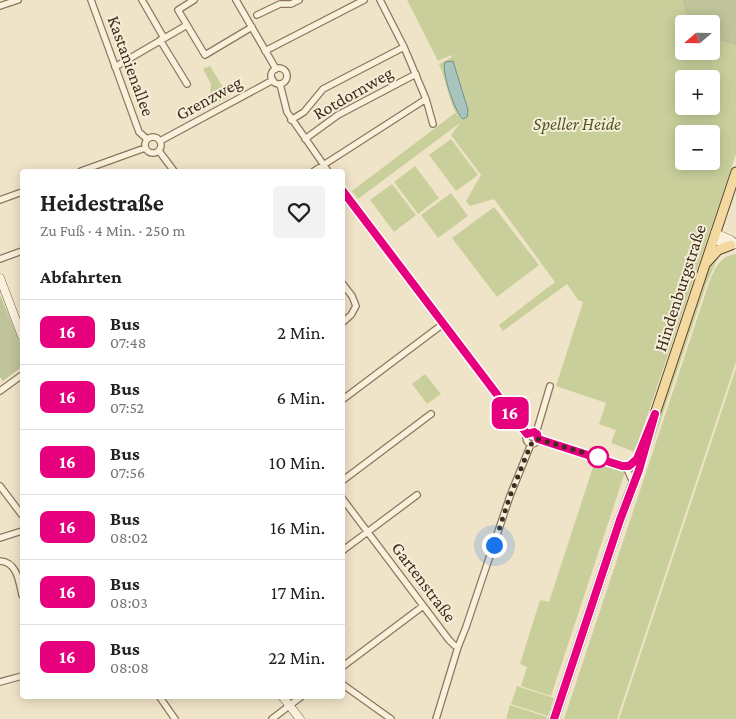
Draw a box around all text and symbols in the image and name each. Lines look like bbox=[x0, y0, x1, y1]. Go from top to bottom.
street label: Kastanienallee bbox=[104, 13, 158, 119]
north arrow bbox=[675, 15, 720, 60]
map controls bbox=[675, 15, 720, 170]
street label: Rotdornweg bbox=[310, 62, 397, 124]
button: + bbox=[675, 70, 720, 115]
street label: Grenzweg bbox=[173, 72, 246, 124]
park label: Speller Heide bbox=[533, 114, 621, 134]
button: − bbox=[675, 125, 720, 170]
button: heart bbox=[273, 186, 325, 238]
text: Heidestraße bbox=[40, 189, 164, 216]
text: Zu Fuß · 4 Min. · 250 m bbox=[40, 222, 185, 239]
street label: Hindenburgstraße bbox=[650, 222, 710, 354]
text: Abfahrten bbox=[40, 266, 122, 287]
text: Bus bbox=[110, 313, 140, 334]
text: 16 bbox=[59, 322, 76, 342]
text: 2 Min. bbox=[277, 322, 325, 343]
text: 07:48 bbox=[110, 334, 146, 351]
text: Bus bbox=[110, 378, 140, 399]
text: 16 bbox=[59, 387, 76, 407]
text: 6 Min. bbox=[276, 387, 325, 408]
line badge: 16 bbox=[488, 397, 532, 429]
text: 07:52 bbox=[110, 399, 144, 416]
text: 16 bbox=[502, 403, 518, 423]
text: Bus bbox=[110, 443, 140, 464]
unlabelled marker bbox=[587, 446, 609, 468]
text: 16 bbox=[59, 452, 76, 472]
text: 10 Min. bbox=[269, 452, 325, 473]
text: 07:56 bbox=[110, 464, 145, 481]
text: Bus bbox=[110, 508, 140, 529]
text: 16 bbox=[59, 517, 76, 537]
text: 16 Min. bbox=[270, 517, 325, 538]
text: 08:02 bbox=[110, 529, 148, 546]
your location bbox=[482, 533, 507, 558]
street label: Gartenstraße bbox=[387, 538, 461, 626]
text: Bus bbox=[110, 573, 140, 594]
text: 16 bbox=[59, 582, 76, 602]
text: 17 Min. bbox=[271, 582, 325, 603]
text: 08:03 bbox=[110, 594, 148, 611]
text: Bus bbox=[110, 638, 140, 659]
text: 16 bbox=[59, 647, 76, 667]
text: 22 Min. bbox=[268, 647, 325, 668]
text: 08:08 bbox=[110, 659, 149, 676]

